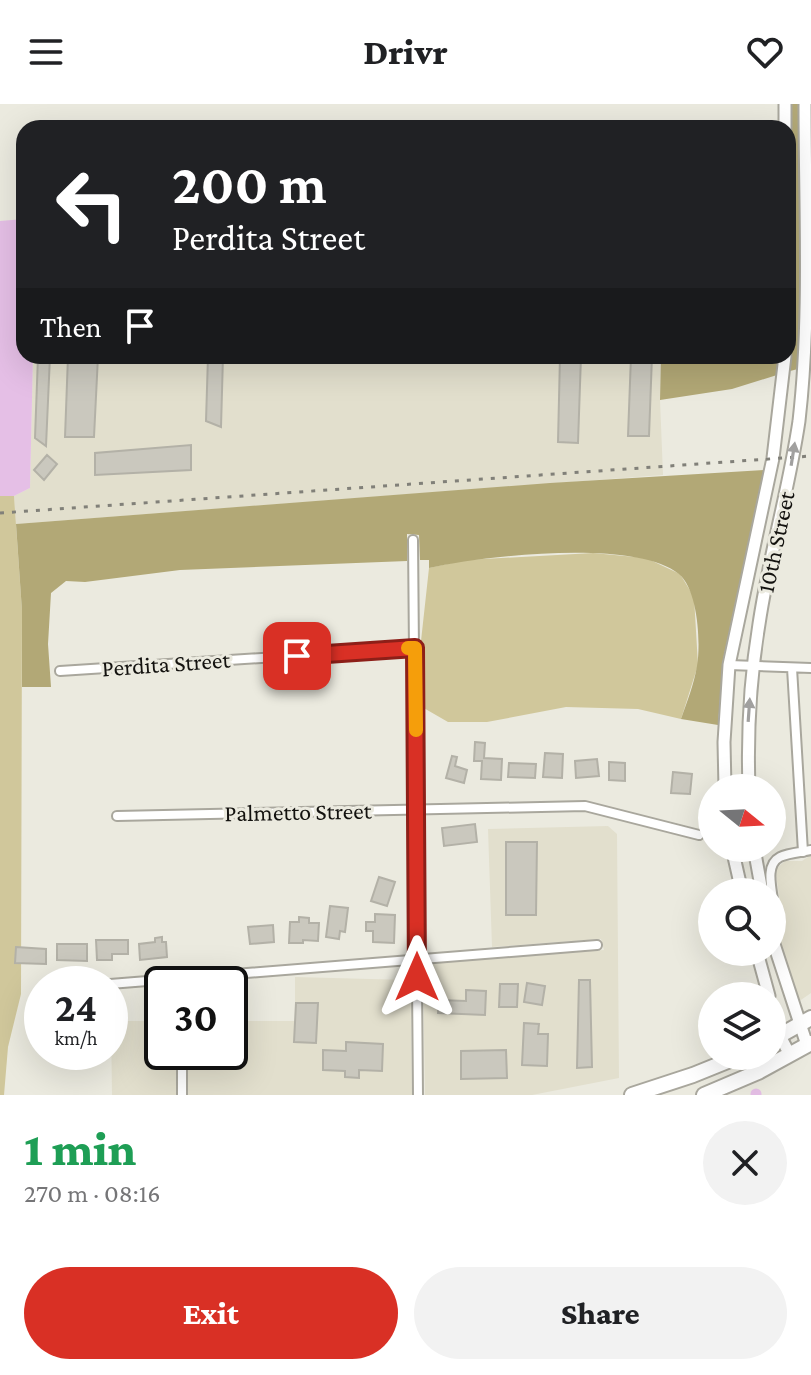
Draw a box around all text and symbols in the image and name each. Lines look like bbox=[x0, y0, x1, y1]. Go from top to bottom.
icon: menu bbox=[24, 30, 68, 74]
icon: heart bbox=[743, 30, 787, 74]
text: Drivr bbox=[363, 32, 448, 72]
icon: left bbox=[40, 152, 144, 256]
text: 200 m bbox=[172, 153, 327, 215]
text: Perdita Street bbox=[172, 218, 365, 258]
icon: arrive bbox=[118, 304, 162, 348]
text: Then bbox=[40, 310, 102, 343]
one-way arrow bbox=[788, 441, 800, 466]
street label: 10th Street bbox=[752, 488, 800, 595]
pin bbox=[263, 622, 331, 690]
icon: arrive bbox=[275, 634, 319, 678]
street label: Perdita Street bbox=[101, 645, 232, 681]
one-way arrow bbox=[743, 697, 756, 722]
north arrow bbox=[698, 774, 786, 862]
map controls bbox=[698, 774, 786, 1070]
street label: Palmetto Street bbox=[224, 797, 373, 826]
button: search bbox=[698, 878, 786, 966]
position arrow bbox=[375, 935, 459, 1019]
speed limit sign: 30 bbox=[144, 966, 248, 1070]
button: layers bbox=[698, 982, 786, 1070]
text: 24 bbox=[55, 985, 97, 1030]
text: km/h bbox=[54, 1027, 98, 1049]
button: close bbox=[703, 1121, 787, 1205]
text: 1 min bbox=[24, 1122, 136, 1175]
text: 270 m · 08:16 bbox=[24, 1179, 161, 1208]
button: Exit bbox=[24, 1267, 398, 1359]
button: Share bbox=[414, 1267, 787, 1359]

